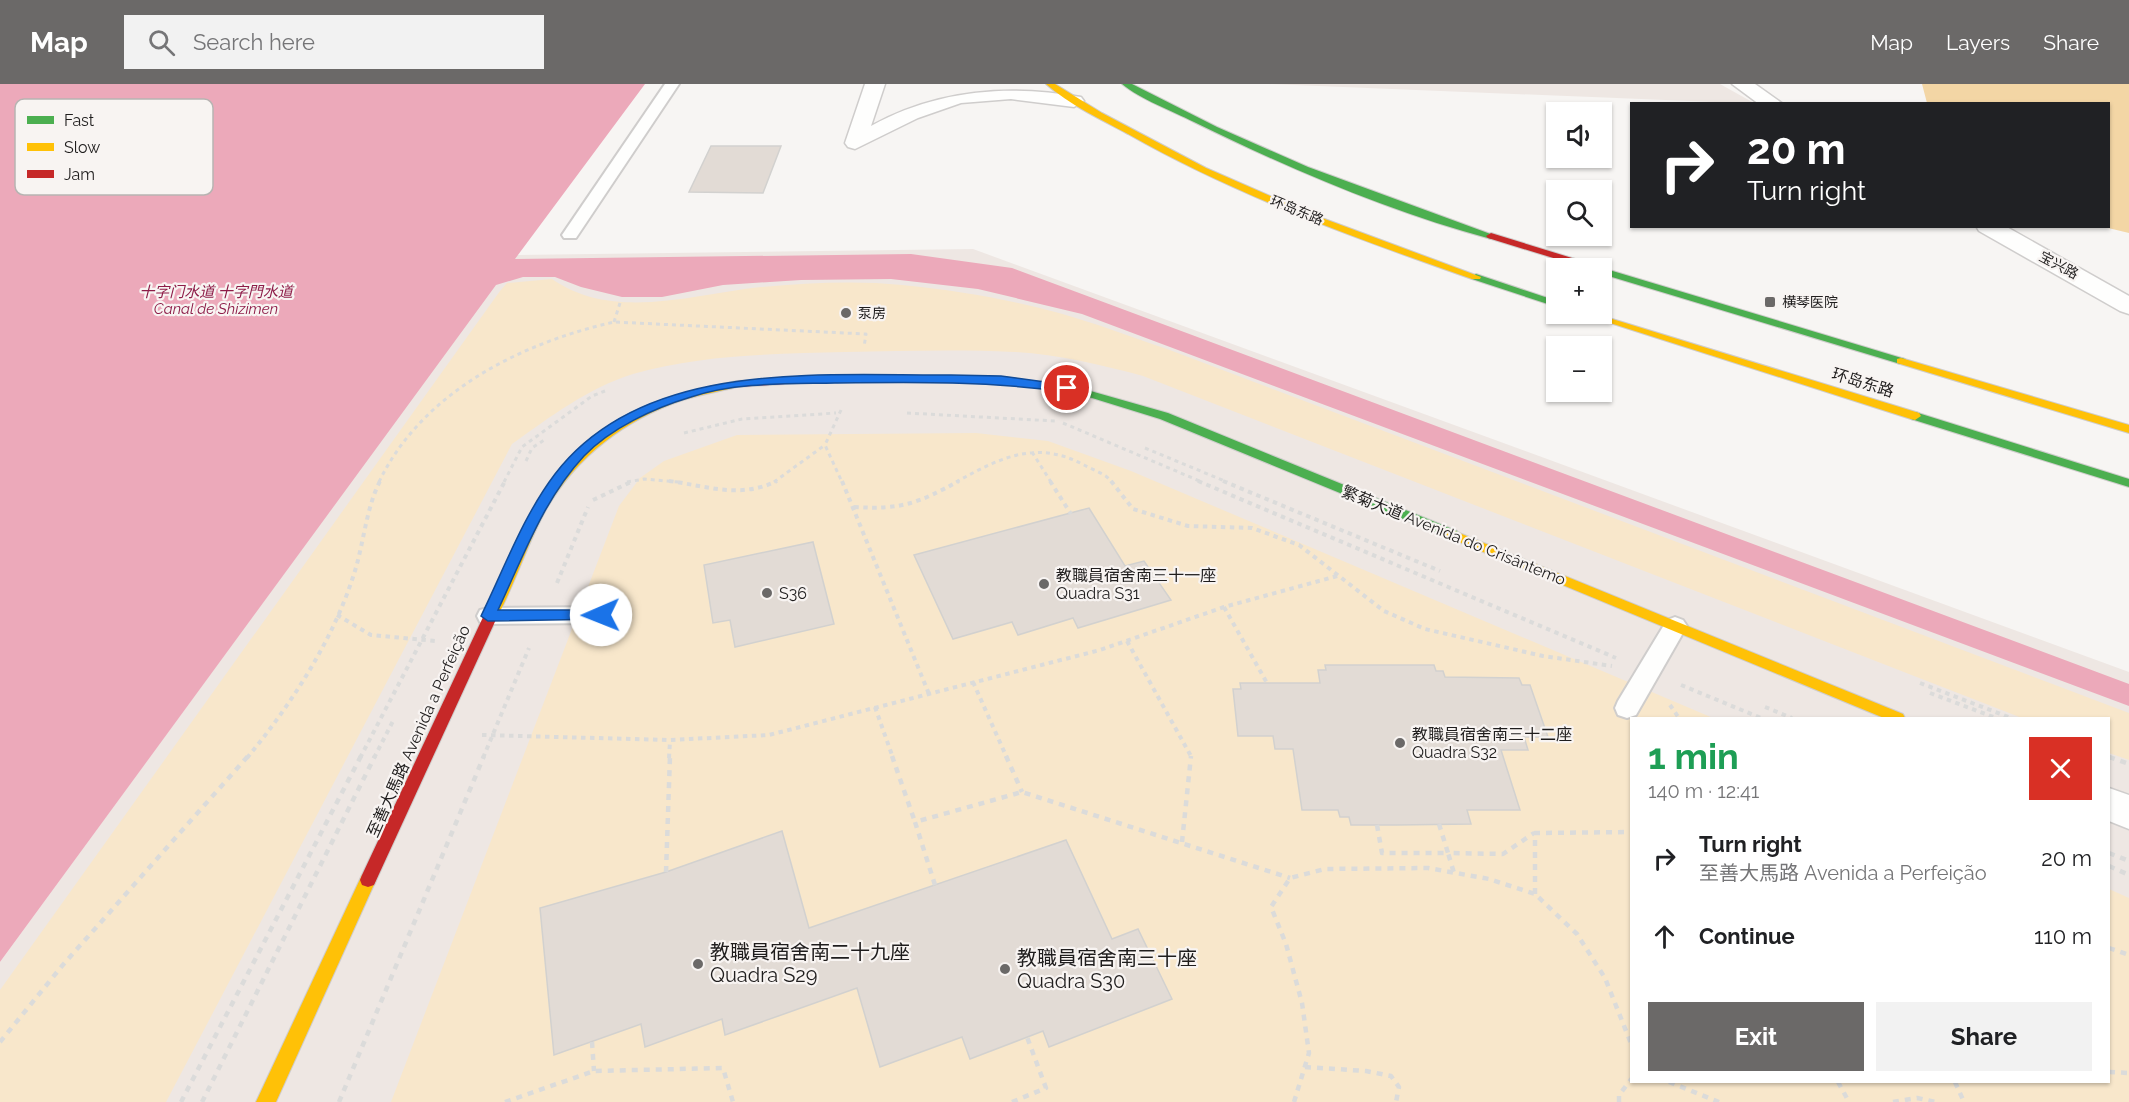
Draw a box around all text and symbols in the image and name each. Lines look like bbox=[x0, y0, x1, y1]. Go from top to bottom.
search box bbox=[124, 15, 544, 69]
text: Map bbox=[30, 26, 88, 59]
icon: search bbox=[145, 26, 178, 59]
text: Search here bbox=[193, 29, 315, 55]
text: Map bbox=[1870, 30, 1913, 55]
text: Layers bbox=[1946, 30, 2010, 55]
text: Share bbox=[2043, 30, 2099, 55]
legend bbox=[15, 99, 213, 195]
map controls bbox=[1546, 102, 1612, 402]
button: sound bbox=[1546, 102, 1612, 168]
text: Fast bbox=[64, 111, 95, 130]
text: 20 m bbox=[1747, 125, 1846, 174]
icon: right bbox=[1648, 126, 1726, 204]
text: Slow bbox=[64, 138, 100, 157]
text: Jam bbox=[64, 165, 95, 184]
text: Turn right bbox=[1747, 175, 1866, 206]
button: search bbox=[1546, 180, 1612, 246]
street label: 环岛东路 bbox=[1268, 192, 1326, 228]
street label: 宝兴路 bbox=[2037, 248, 2081, 282]
button: + bbox=[1546, 258, 1612, 324]
water label: 十字门水道 十字門水道 Canal de Shizimen bbox=[139, 283, 295, 318]
place label: 横琴医院 bbox=[1782, 294, 1838, 310]
marker: 横琴医院 bbox=[1763, 295, 1777, 309]
place label: 泵房 bbox=[858, 305, 886, 321]
marker: 泵房 bbox=[839, 306, 853, 320]
button: − bbox=[1546, 336, 1612, 402]
pin bbox=[1041, 362, 1092, 413]
street label: 环岛东路 bbox=[1829, 364, 1896, 401]
icon: arrive bbox=[1050, 371, 1083, 404]
street label: 繁菊大道 Avenida do Crisântemo bbox=[1339, 482, 1569, 589]
place label: 教職員宿舍南三十一座 Quadra S31 bbox=[1056, 566, 1216, 603]
marker: 教職員宿舍南三十一座 Quadra S31 bbox=[1037, 577, 1051, 591]
position arrow bbox=[569, 583, 633, 647]
place label: S36 bbox=[779, 584, 807, 603]
marker: S36 bbox=[760, 586, 774, 600]
street label: 至善大馬路 Avenida a Perfeição bbox=[363, 622, 474, 840]
place label: 教職員宿舍南三十二座 Quadra S32 bbox=[1412, 725, 1572, 762]
text: 1 min bbox=[1648, 735, 1739, 777]
marker: 教職員宿舍南三十二座 Quadra S32 bbox=[1393, 736, 1407, 750]
button: close bbox=[2029, 737, 2092, 800]
text: 140 m · 12:41 bbox=[1648, 779, 1759, 803]
text: Turn right bbox=[1699, 831, 1802, 857]
icon: right bbox=[1648, 842, 1681, 875]
text: 20 m bbox=[2041, 845, 2092, 871]
text: 至善大馬路 Avenida a Perfeição bbox=[1699, 861, 1987, 885]
icon: ahead bbox=[1648, 920, 1681, 953]
text: Continue bbox=[1699, 923, 1795, 949]
text: 110 m bbox=[2034, 923, 2092, 949]
place label: 教職員宿舍南二十九座 Quadra S29 bbox=[710, 940, 910, 987]
place label: 教職員宿舍南三十座 Quadra S30 bbox=[1017, 946, 1197, 993]
marker: 教職員宿舍南二十九座 Quadra S29 bbox=[691, 957, 705, 971]
marker: 教職員宿舍南三十座 Quadra S30 bbox=[998, 962, 1012, 976]
button: Exit bbox=[1648, 1002, 1864, 1071]
button: Share bbox=[1876, 1002, 2092, 1071]

